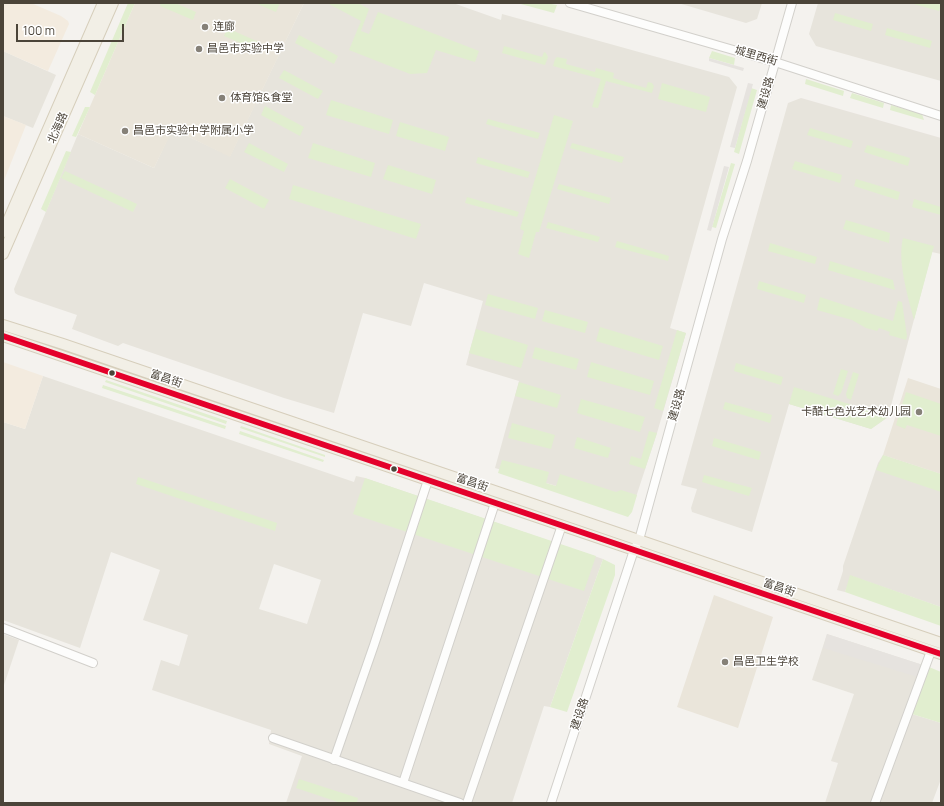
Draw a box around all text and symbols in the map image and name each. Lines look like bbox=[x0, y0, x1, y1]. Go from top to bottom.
scale bar bbox=[18, 16, 126, 42]
place label: 连廊 bbox=[213, 20, 235, 34]
text: 100 m bbox=[23, 22, 55, 39]
marker: 连廊 bbox=[200, 22, 210, 32]
place label: 昌邑市实验中学 bbox=[207, 42, 284, 56]
marker: 昌邑市实验中学 bbox=[194, 44, 204, 54]
street label: 城里西街 bbox=[733, 44, 779, 68]
street label: 建设路 bbox=[755, 75, 777, 111]
place label: 体育馆&食堂 bbox=[230, 91, 292, 105]
marker: 体育馆&食堂 bbox=[217, 93, 227, 103]
street label: 北海路 bbox=[45, 110, 71, 146]
place label: 昌邑市实验中学附属小学 bbox=[133, 124, 254, 138]
marker: 昌邑市实验中学附属小学 bbox=[120, 126, 130, 136]
street label: 富昌街 bbox=[148, 367, 184, 391]
unlabelled marker bbox=[107, 368, 117, 378]
street label: 建设路 bbox=[666, 387, 688, 423]
place label: 卡酷七色光艺术幼儿园 bbox=[801, 405, 911, 419]
marker: 卡酷七色光艺术幼儿园 bbox=[914, 407, 924, 417]
unlabelled marker bbox=[389, 464, 399, 474]
street label: 富昌街 bbox=[454, 471, 490, 495]
street label: 富昌街 bbox=[761, 576, 797, 600]
place label: 昌邑卫生学校 bbox=[733, 655, 799, 669]
marker: 昌邑卫生学校 bbox=[720, 657, 730, 667]
street label: 建设路 bbox=[569, 696, 591, 732]

